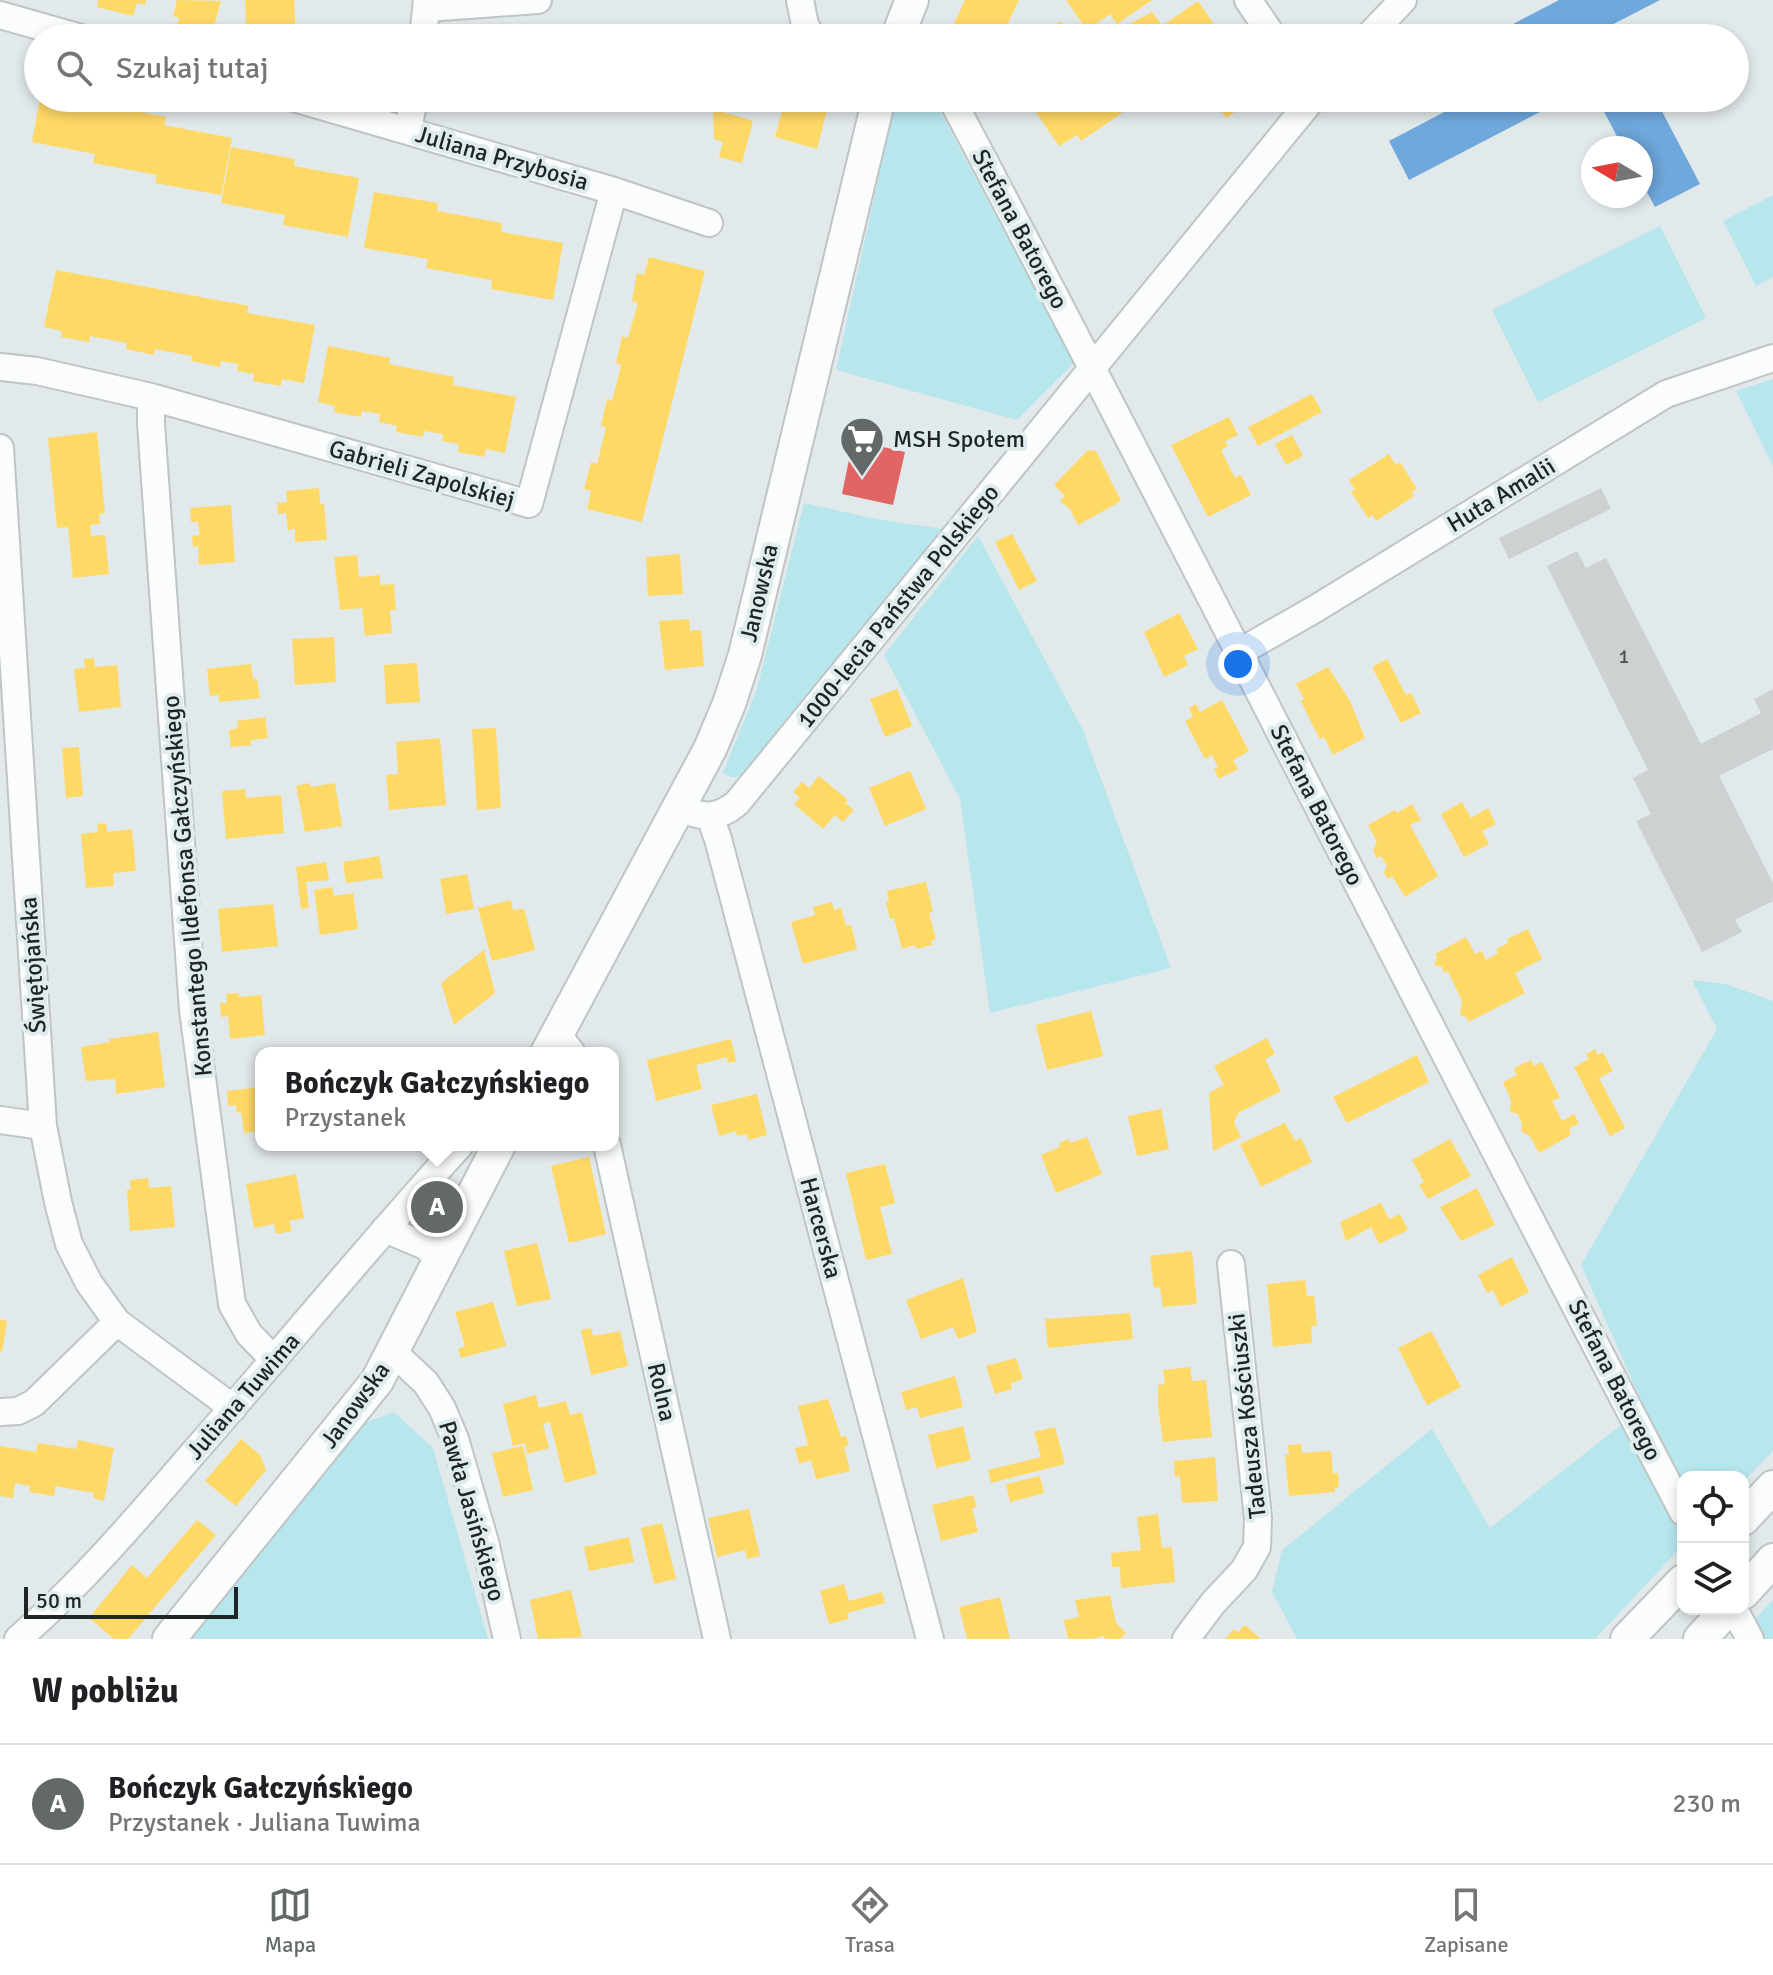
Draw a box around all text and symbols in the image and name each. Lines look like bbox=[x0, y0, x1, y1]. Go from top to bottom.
search box bbox=[24, 24, 1749, 112]
icon: search bbox=[52, 46, 96, 90]
text: Szukaj tutaj bbox=[116, 50, 269, 87]
street label: Juliana Przybosia bbox=[412, 119, 592, 197]
north arrow bbox=[1581, 136, 1653, 208]
street label: Stefana Batorego bbox=[965, 144, 1075, 314]
supermarket icon: MSH Społem bbox=[838, 415, 886, 478]
place label: MSH Społem bbox=[893, 424, 1025, 454]
street label: Gabrieli Zapolskiej bbox=[326, 433, 518, 515]
street label: Huta Amalii bbox=[1441, 451, 1561, 539]
street label: 1000-lecia Państwa Polskiego bbox=[790, 478, 1006, 734]
street label: Janowska bbox=[733, 541, 785, 645]
your location bbox=[1218, 644, 1258, 684]
house number: 1 bbox=[1619, 644, 1629, 669]
street label: Konstantego Ildefonsa Gałczyńskiego bbox=[155, 694, 219, 1078]
street label: Stefana Batorego bbox=[1263, 719, 1371, 891]
street label: Świętojańska bbox=[13, 896, 53, 1034]
popup bbox=[255, 1047, 619, 1151]
text: Bończyk Gałczyńskiego bbox=[285, 1065, 589, 1102]
text: Przystanek bbox=[285, 1102, 406, 1134]
street label: Harcerska bbox=[793, 1174, 849, 1282]
pin: A bbox=[411, 1177, 463, 1237]
street label: Stefana Batorego bbox=[1561, 1294, 1669, 1466]
street label: Tadeusza Kościuszki bbox=[1221, 1312, 1273, 1520]
street label: Juliana Tuwima bbox=[180, 1326, 306, 1466]
street label: Janowska bbox=[314, 1356, 396, 1454]
street label: Rolna bbox=[641, 1360, 683, 1424]
street label: Pawła Jasińskiego bbox=[432, 1417, 512, 1605]
map controls bbox=[1677, 1471, 1749, 1615]
button: locate bbox=[1677, 1471, 1749, 1543]
button: layers bbox=[1677, 1543, 1749, 1615]
scale bar bbox=[24, 1583, 238, 1619]
text: 50 m bbox=[36, 1587, 82, 1614]
text: W pobliżu bbox=[32, 1670, 179, 1712]
text: Bończyk Gałczyńskiego bbox=[108, 1770, 413, 1807]
text: A bbox=[50, 1788, 66, 1820]
text: 230 m bbox=[1672, 1788, 1741, 1820]
text: Przystanek · Juliana Tuwima bbox=[108, 1807, 421, 1839]
tab: Mapa bbox=[265, 1883, 316, 1958]
tab: Trasa bbox=[845, 1883, 895, 1958]
tab: Zapisane bbox=[1424, 1883, 1508, 1958]

